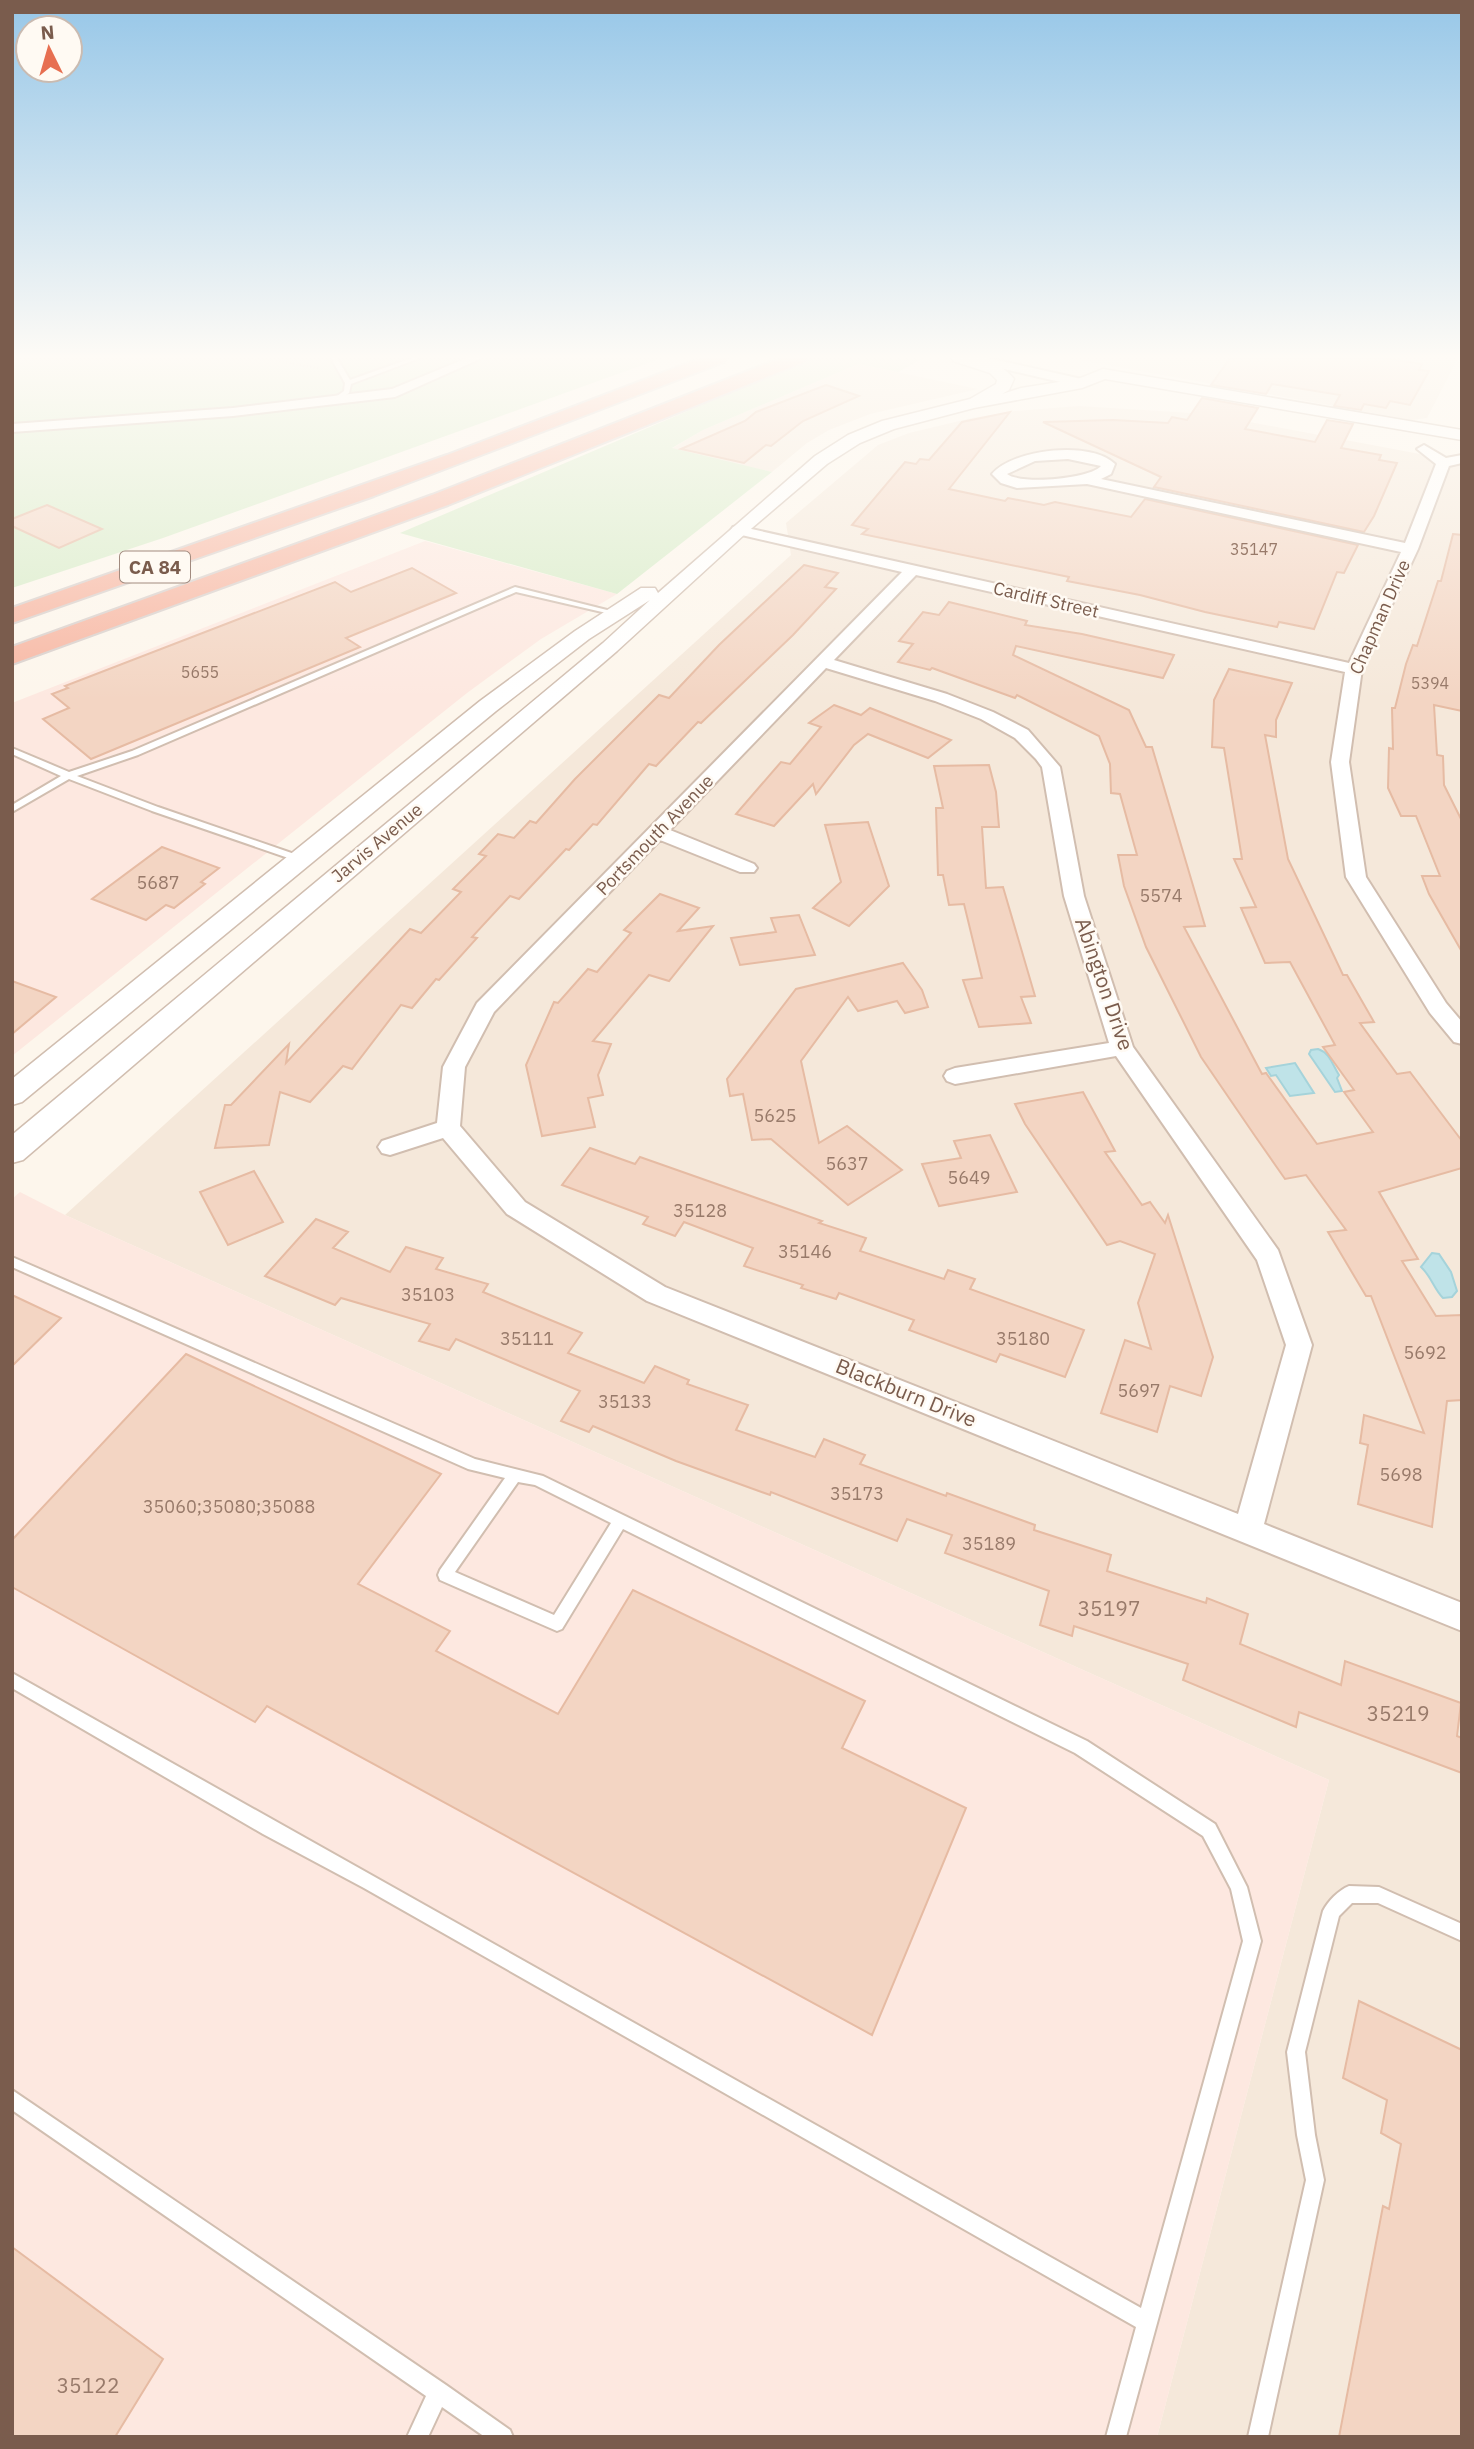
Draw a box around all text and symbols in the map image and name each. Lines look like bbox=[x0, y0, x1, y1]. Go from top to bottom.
north arrow bbox=[14, 14, 84, 84]
text: N bbox=[40, 20, 55, 45]
house number: 35147 bbox=[1230, 539, 1278, 559]
road number: CA 84 bbox=[120, 552, 190, 582]
street label: Chapman Drive bbox=[1344, 556, 1415, 678]
street label: Cardiff Street bbox=[991, 576, 1101, 623]
house number: 5655 bbox=[181, 662, 219, 682]
house number: 5394 bbox=[1411, 673, 1449, 693]
street label: Portsmouth Avenue bbox=[591, 769, 718, 900]
street label: Jarvis Avenue bbox=[326, 798, 427, 887]
house number: 5687 bbox=[136, 871, 180, 894]
house number: 5574 bbox=[1139, 884, 1183, 907]
street label: Abington Drive bbox=[1069, 914, 1141, 1054]
house number: 5625 bbox=[753, 1104, 797, 1127]
house number: 5637 bbox=[825, 1152, 869, 1175]
house number: 5649 bbox=[947, 1166, 991, 1189]
house number: 35128 bbox=[673, 1199, 727, 1222]
house number: 35146 bbox=[778, 1240, 832, 1263]
house number: 35103 bbox=[401, 1283, 455, 1306]
house number: 35111 bbox=[500, 1327, 554, 1350]
house number: 35180 bbox=[996, 1327, 1050, 1350]
house number: 5692 bbox=[1403, 1341, 1447, 1364]
street label: Blackburn Drive bbox=[832, 1351, 981, 1433]
house number: 5697 bbox=[1117, 1379, 1161, 1402]
house number: 35133 bbox=[598, 1390, 652, 1413]
house number: 5698 bbox=[1379, 1463, 1423, 1486]
house number: 35173 bbox=[830, 1482, 884, 1505]
house number: 35060;35080;35088 bbox=[143, 1495, 315, 1518]
house number: 35189 bbox=[962, 1532, 1016, 1555]
house number: 35197 bbox=[1078, 1594, 1141, 1622]
house number: 35219 bbox=[1367, 1699, 1430, 1727]
house number: 35122 bbox=[57, 2371, 120, 2399]

